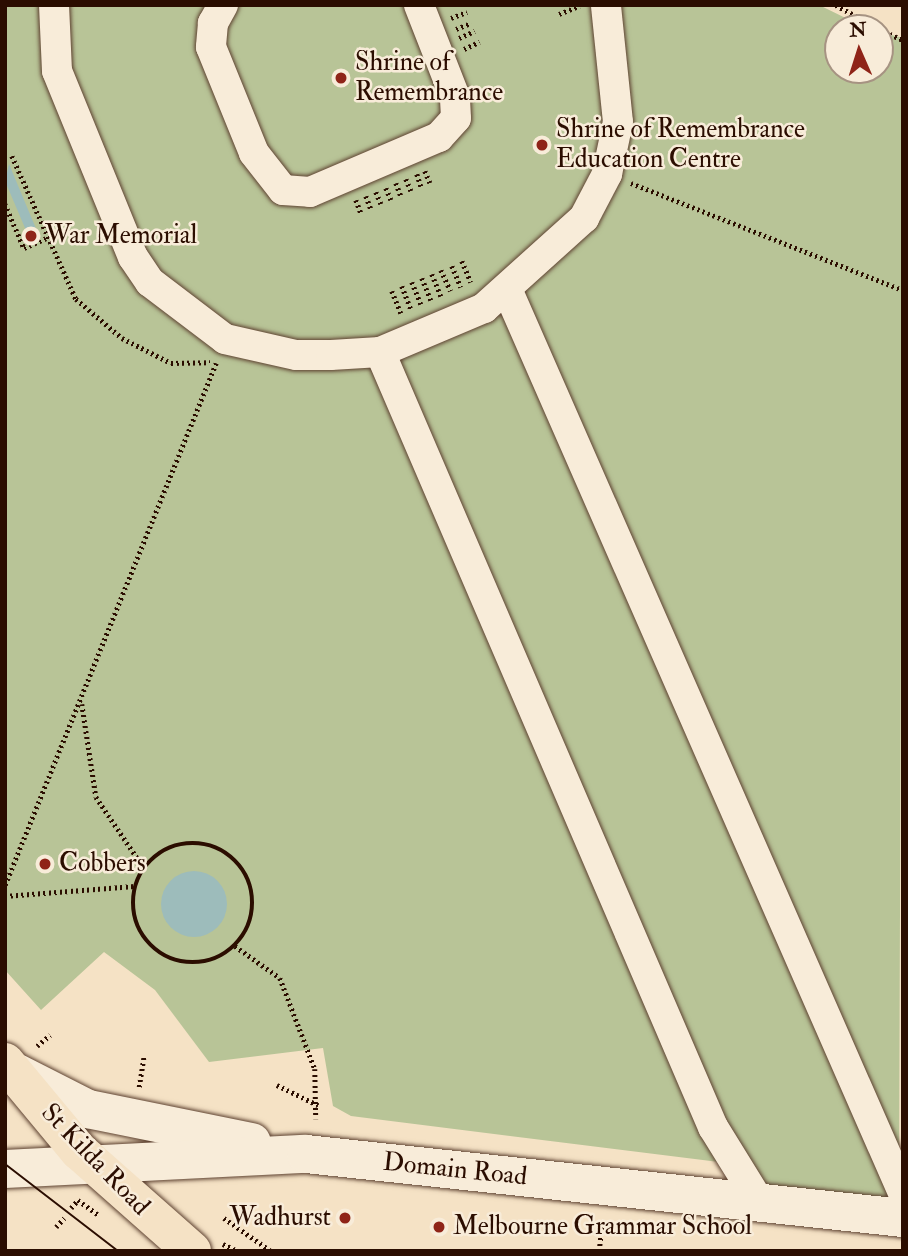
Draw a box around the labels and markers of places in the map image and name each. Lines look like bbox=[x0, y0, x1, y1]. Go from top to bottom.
place label: Shrine of Remembrance bbox=[355, 47, 503, 108]
marker: Shrine of Remembrance bbox=[333, 70, 349, 86]
place label: Shrine of Remembrance Education Centre bbox=[556, 114, 805, 176]
marker: Shrine of Remembrance Education Centre bbox=[534, 137, 550, 153]
place label: War Memorial bbox=[45, 220, 197, 252]
marker: War Memorial bbox=[23, 228, 39, 244]
place label: Cobbers bbox=[59, 848, 146, 880]
marker: Cobbers bbox=[37, 856, 53, 872]
place label: Wadhurst bbox=[229, 1202, 331, 1234]
marker: Wadhurst bbox=[337, 1210, 353, 1226]
place label: Melbourne Grammar School bbox=[453, 1211, 752, 1243]
marker: Melbourne Grammar School bbox=[431, 1219, 447, 1235]

